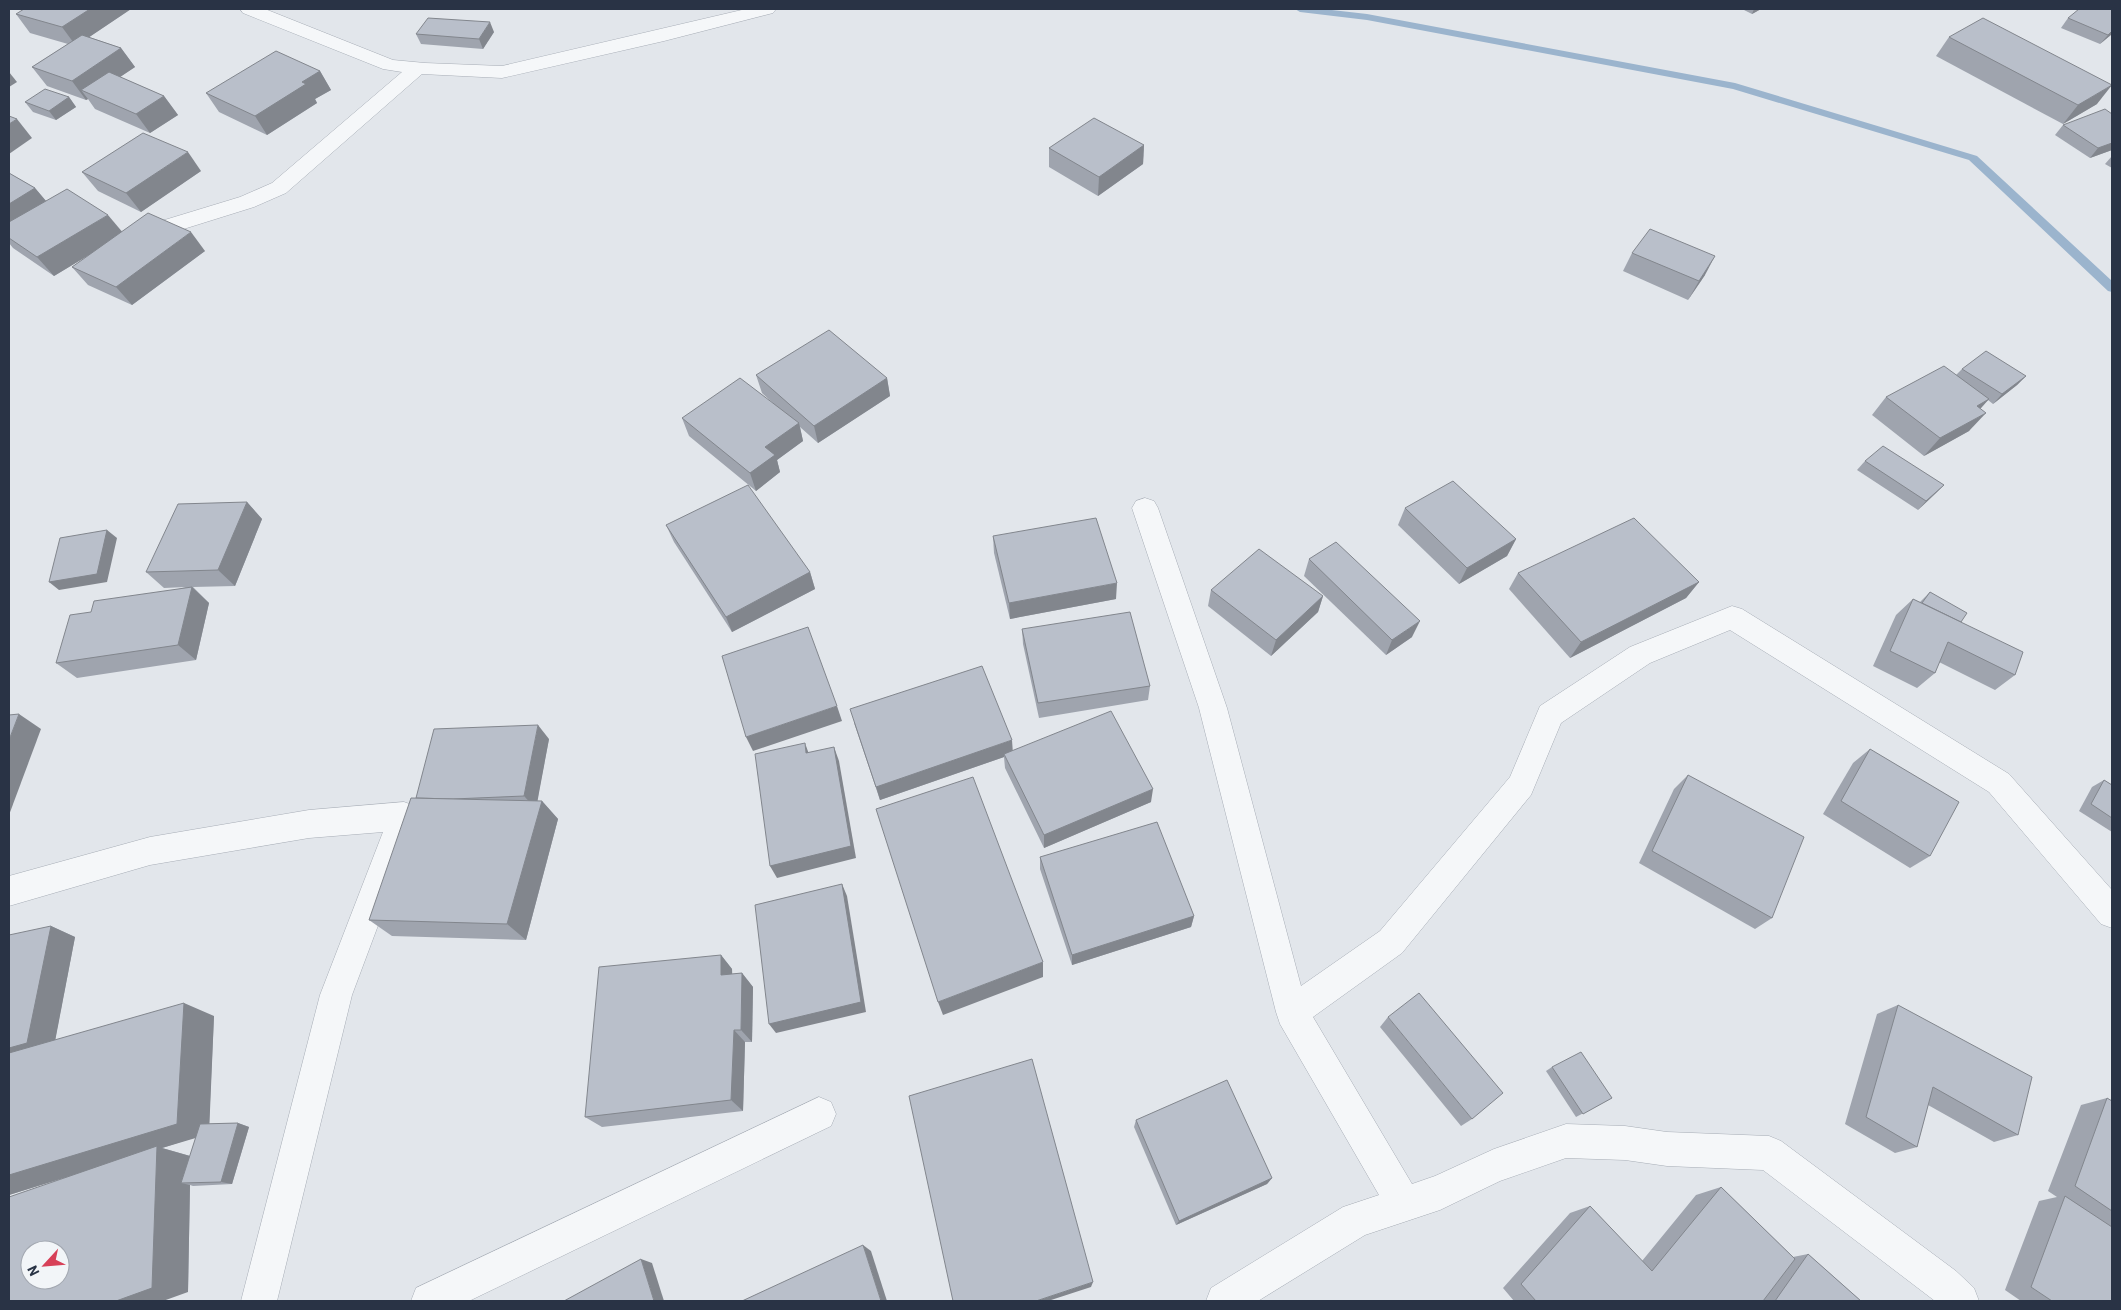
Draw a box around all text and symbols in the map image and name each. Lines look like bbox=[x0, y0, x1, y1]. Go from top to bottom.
north arrow bbox=[20, 1240, 70, 1290]
text: N bbox=[23, 1263, 43, 1279]

